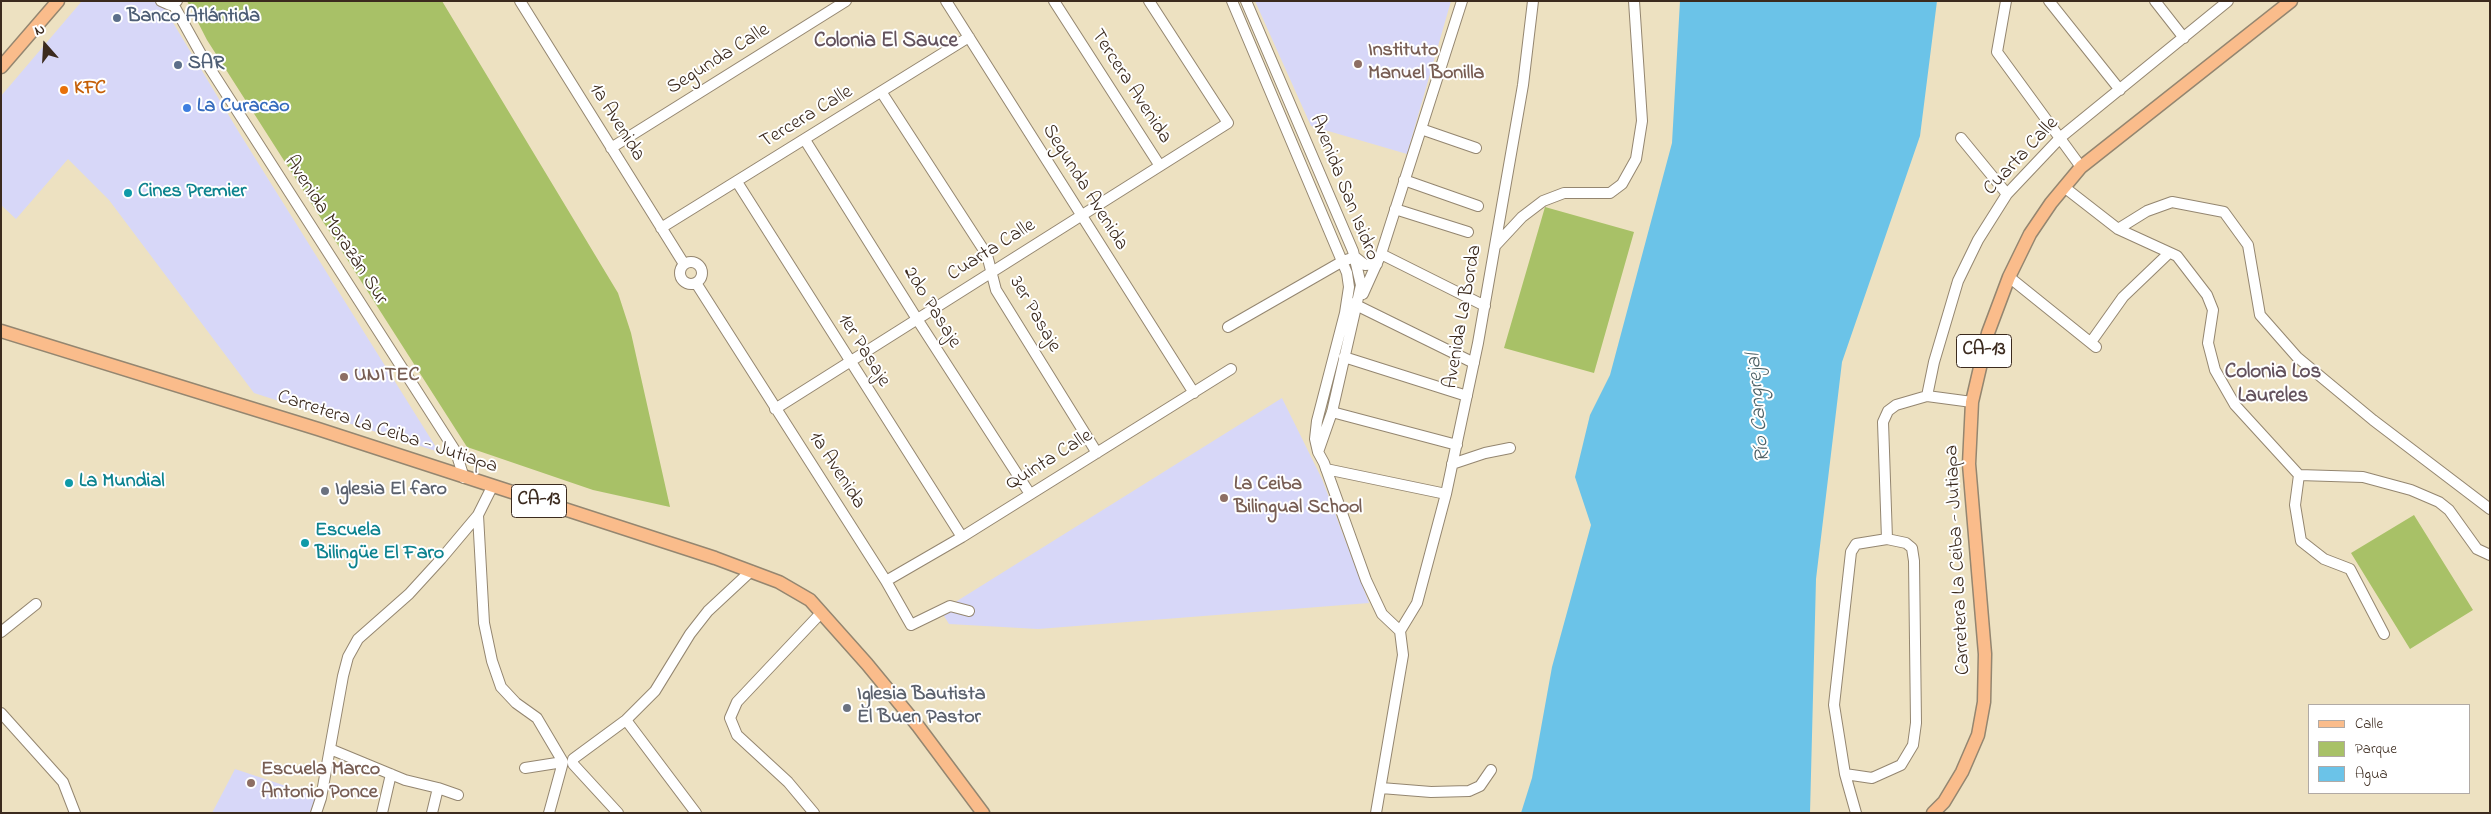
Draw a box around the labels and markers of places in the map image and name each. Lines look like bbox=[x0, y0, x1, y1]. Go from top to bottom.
place label: Banco Atlántida bbox=[127, 6, 260, 30]
marker: Banco Atlántida bbox=[111, 12, 123, 24]
place label: Instituto Manuel Bonilla bbox=[1368, 40, 1484, 87]
place label: SAR bbox=[188, 53, 224, 77]
marker: Instituto Manuel Bonilla bbox=[1352, 58, 1364, 70]
marker: SAR bbox=[172, 59, 184, 71]
place label: KFC bbox=[74, 78, 106, 102]
marker: KFC bbox=[58, 84, 70, 96]
place label: La Curacao bbox=[197, 96, 290, 120]
marker: La Curacao bbox=[181, 102, 193, 114]
place label: Cines Premier bbox=[138, 181, 246, 205]
marker: Cines Premier bbox=[122, 187, 134, 199]
place label: UNITEC bbox=[354, 365, 419, 389]
marker: UNITEC bbox=[338, 371, 350, 383]
place label: La Mundial bbox=[79, 471, 165, 495]
place label: La Ceiba Bilingual School bbox=[1234, 474, 1362, 521]
marker: La Mundial bbox=[63, 477, 75, 489]
place label: Iglesia El faro bbox=[335, 479, 447, 503]
marker: Iglesia El faro bbox=[319, 485, 331, 497]
marker: La Ceiba Bilingual School bbox=[1218, 492, 1230, 504]
place label: Escuela Bilingüe El Faro bbox=[315, 520, 444, 567]
marker: Escuela Bilingüe El Faro bbox=[299, 537, 311, 549]
place label: Iglesia Bautista El Buen Pastor bbox=[857, 684, 985, 731]
marker: Iglesia Bautista El Buen Pastor bbox=[841, 702, 853, 714]
place label: Escuela Marco Antonio Ponce bbox=[261, 759, 380, 806]
marker: Escuela Marco Antonio Ponce bbox=[245, 777, 257, 789]

